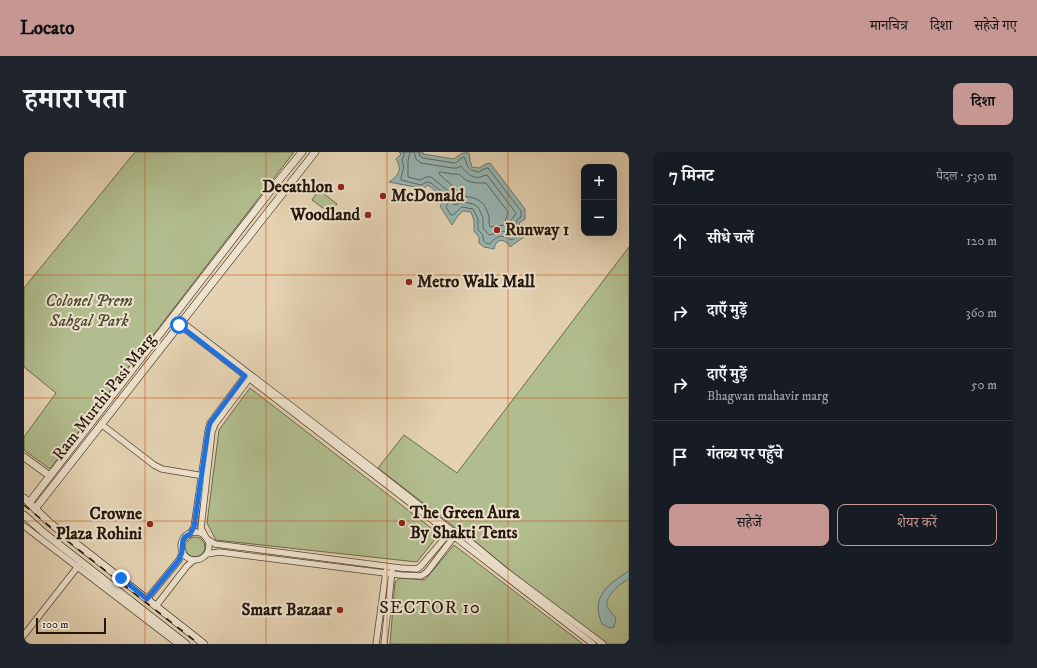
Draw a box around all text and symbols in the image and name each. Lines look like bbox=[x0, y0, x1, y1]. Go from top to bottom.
text: Locato bbox=[20, 17, 75, 40]
text: मानचित्र bbox=[870, 17, 908, 35]
text: दिशा bbox=[930, 17, 952, 35]
text: सहेजे गए bbox=[974, 17, 1017, 35]
text: हमारा पता bbox=[24, 82, 125, 117]
button: दिशा bbox=[953, 83, 1013, 125]
map controls bbox=[581, 164, 617, 236]
button: + bbox=[581, 164, 617, 200]
text: 7 मिनट bbox=[669, 165, 714, 187]
text: पैदल · 530 m bbox=[936, 168, 997, 184]
place label: Decathlon bbox=[262, 176, 333, 198]
marker: Decathlon bbox=[336, 182, 346, 192]
place label: McDonald bbox=[391, 185, 465, 207]
marker: McDonald bbox=[378, 191, 388, 201]
button: − bbox=[581, 200, 617, 236]
place label: Woodland bbox=[290, 204, 361, 226]
marker: Woodland bbox=[363, 210, 373, 220]
place label: Runway 1 bbox=[505, 219, 569, 241]
marker: Runway 1 bbox=[492, 225, 502, 235]
text: सीधे चलें bbox=[707, 229, 754, 248]
icon: ahead bbox=[669, 230, 691, 252]
text: 120 m bbox=[966, 233, 997, 249]
place label: Metro Walk Mall bbox=[417, 271, 536, 293]
marker: Metro Walk Mall bbox=[404, 277, 414, 287]
park label: Colonel Prem Sahgal Park bbox=[45, 290, 133, 332]
text: दाएँ मुड़ें bbox=[707, 301, 747, 320]
icon: right bbox=[669, 302, 691, 324]
text: 360 m bbox=[966, 305, 997, 321]
route start bbox=[170, 316, 188, 334]
street label: Ram Murthi Pasi Marg bbox=[48, 328, 161, 465]
text: दाएँ मुड़ें bbox=[707, 365, 747, 384]
icon: right bbox=[669, 374, 691, 396]
text: 50 m bbox=[971, 377, 997, 393]
text: Bhagwan mahavir marg bbox=[707, 388, 828, 404]
text: गंतव्य पर पहुँचे bbox=[707, 445, 783, 464]
icon: arrive bbox=[669, 446, 691, 468]
place label: The Green Aura By Shakti Tents bbox=[409, 502, 521, 544]
place label: Crowne Plaza Rohini bbox=[56, 503, 143, 545]
button: सहेजें bbox=[669, 504, 829, 546]
button: शेयर करें bbox=[837, 504, 997, 546]
marker: The Green Aura By Shakti Tents bbox=[397, 518, 407, 528]
marker: Crowne Plaza Rohini bbox=[145, 519, 155, 529]
route end bbox=[112, 569, 130, 587]
district label: SECTOR 10 bbox=[379, 597, 481, 619]
place label: Smart Bazaar bbox=[242, 599, 333, 621]
marker: Smart Bazaar bbox=[335, 605, 345, 615]
scale bar bbox=[36, 616, 106, 635]
text: 100 m bbox=[42, 618, 68, 632]

